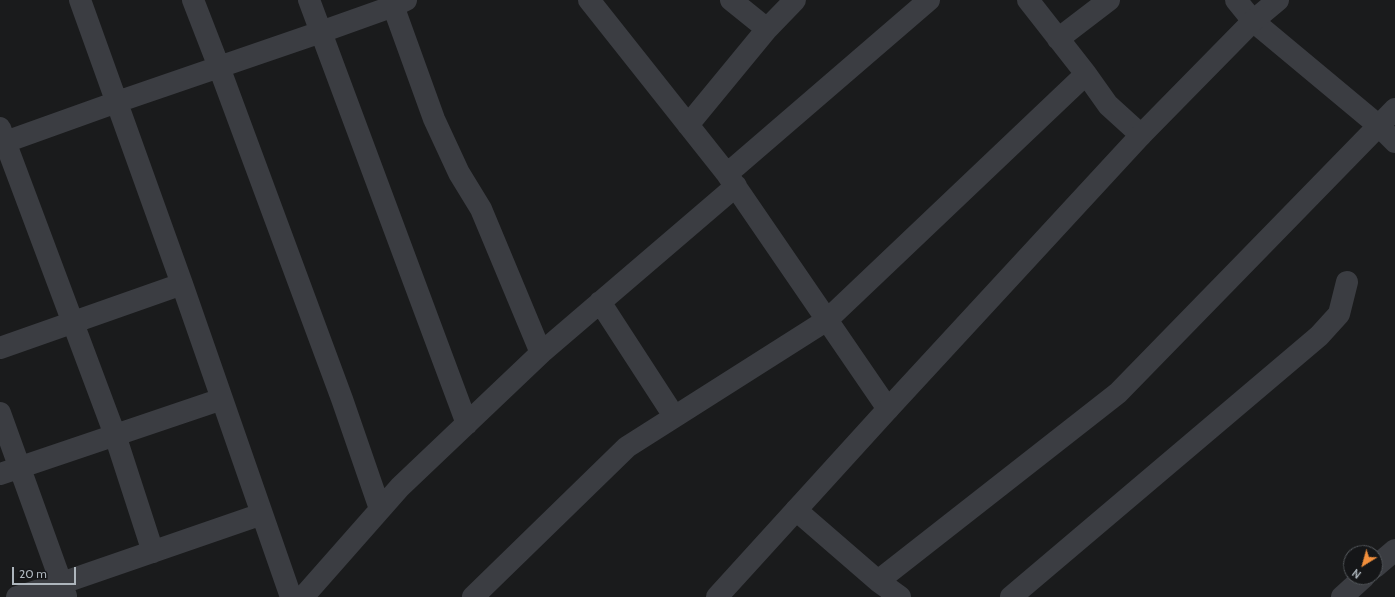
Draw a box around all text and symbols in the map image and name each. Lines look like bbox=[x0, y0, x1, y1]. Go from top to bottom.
north arrow bbox=[1343, 545, 1383, 585]
scale bar bbox=[14, 559, 78, 585]
text: 20 m bbox=[19, 566, 47, 581]
text: N bbox=[1349, 566, 1364, 582]

